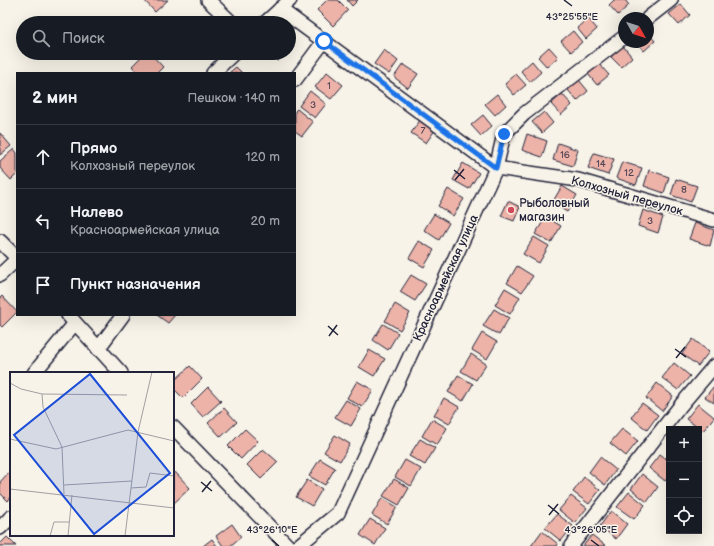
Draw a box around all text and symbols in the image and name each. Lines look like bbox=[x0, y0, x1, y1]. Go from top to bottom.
text: 43°25'55"E bbox=[546, 11, 599, 23]
north arrow bbox=[618, 12, 654, 48]
search box bbox=[16, 16, 296, 60]
icon: search bbox=[30, 27, 52, 49]
text: Поиск bbox=[62, 29, 105, 48]
route start bbox=[315, 32, 333, 50]
house number: 1 bbox=[327, 80, 331, 92]
text: 2 мин bbox=[32, 88, 78, 108]
text: Пешком · 140 m bbox=[188, 90, 280, 106]
house number: 3 bbox=[310, 99, 316, 111]
house number: 7 bbox=[421, 125, 426, 137]
route end bbox=[495, 125, 513, 143]
text: Прямо bbox=[70, 139, 117, 158]
icon: ahead bbox=[32, 146, 54, 168]
text: 120 m bbox=[245, 149, 280, 165]
house number: 16 bbox=[560, 149, 570, 161]
text: Колхозный переулок bbox=[70, 158, 195, 174]
house number: 14 bbox=[596, 158, 606, 170]
house number: 12 bbox=[624, 167, 634, 179]
street label: Колхозный переулок bbox=[569, 173, 685, 219]
house number: 8 bbox=[681, 184, 687, 196]
place label: Рыболовный магазин bbox=[519, 196, 590, 225]
text: Налево bbox=[70, 203, 123, 222]
marker: Рыболовный магазин bbox=[506, 205, 516, 215]
icon: left bbox=[32, 210, 54, 232]
street label: Красноармейская улица bbox=[410, 212, 482, 344]
text: 20 m bbox=[250, 213, 280, 229]
house number: 3 bbox=[647, 215, 653, 227]
text: Красноармейская улица bbox=[70, 222, 220, 238]
icon: arrive bbox=[32, 274, 54, 296]
text: Пункт назначения bbox=[70, 275, 201, 294]
inset map bbox=[10, 372, 174, 536]
map controls bbox=[666, 426, 702, 534]
button: + bbox=[666, 426, 702, 462]
button: − bbox=[666, 462, 702, 498]
button: locate bbox=[666, 498, 702, 534]
text: 43°26'10"E bbox=[247, 524, 298, 536]
text: 43°26'05"E bbox=[565, 524, 618, 536]

